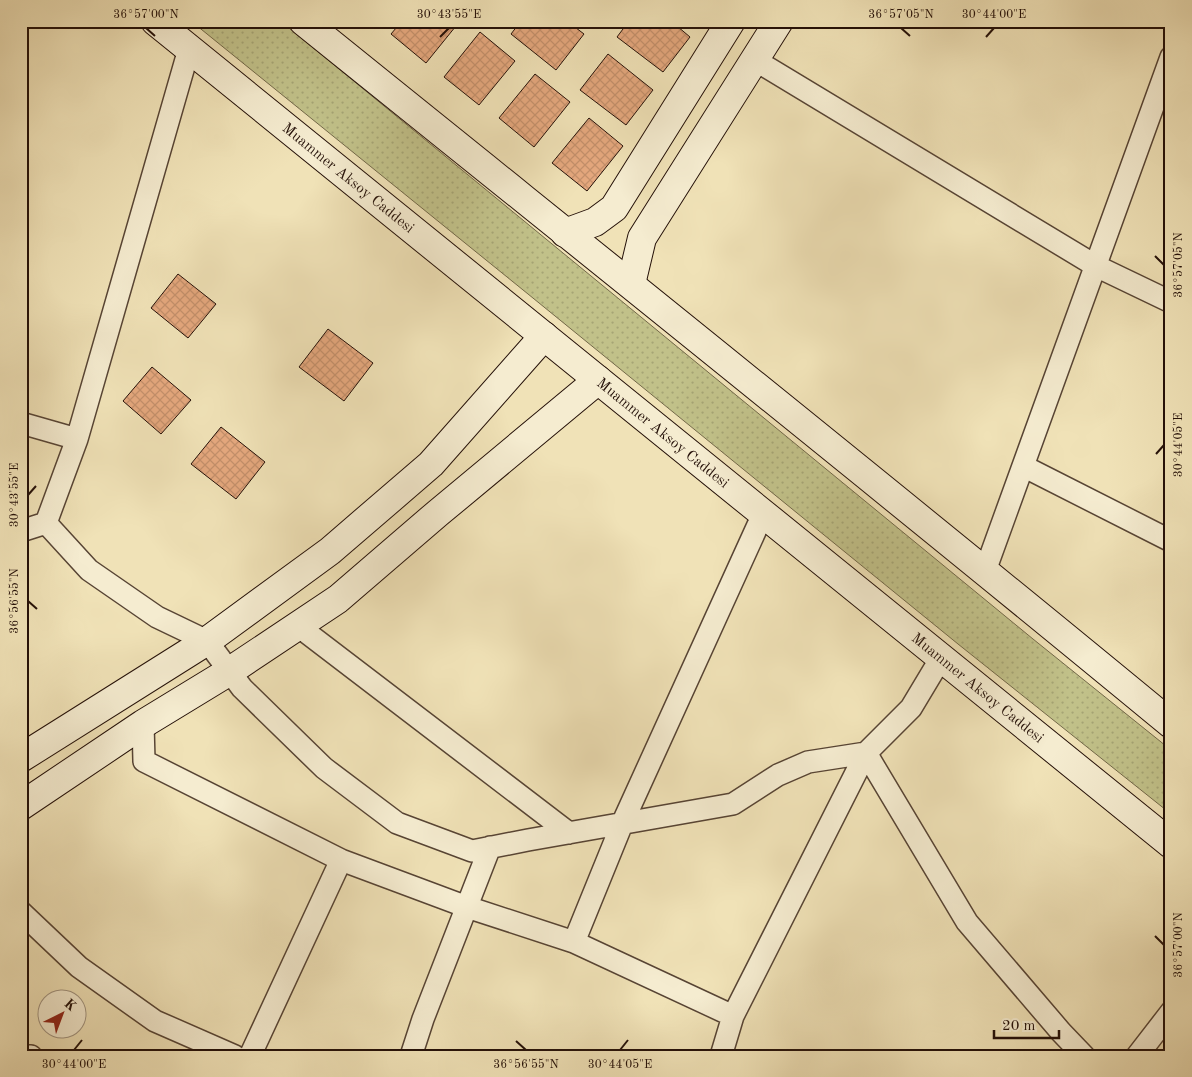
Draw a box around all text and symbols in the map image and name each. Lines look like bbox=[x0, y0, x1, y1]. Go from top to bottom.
text: 36°57'00"N bbox=[113, 8, 179, 21]
text: 30°43'55"E bbox=[417, 8, 481, 21]
text: 36°57'05"N bbox=[868, 8, 934, 21]
text: 30°44'00"E bbox=[962, 9, 1026, 21]
street label: Muammer Aksoy Caddesi bbox=[279, 121, 416, 237]
text: 36°57'05"N bbox=[1172, 232, 1185, 298]
street label: Muammer Aksoy Caddesi bbox=[593, 376, 731, 492]
text: 30°44'05"E bbox=[1172, 413, 1185, 477]
text: 30°43'55"E bbox=[8, 463, 21, 527]
text: 36°56'55"N bbox=[8, 568, 21, 634]
street label: Muammer Aksoy Caddesi bbox=[908, 631, 1046, 747]
text: 36°57'00"N bbox=[1172, 912, 1185, 978]
north arrow bbox=[38, 990, 88, 1040]
text: K bbox=[61, 996, 79, 1014]
scale bar bbox=[994, 1007, 1060, 1039]
text: 20 m bbox=[1002, 1019, 1036, 1034]
text: 36°56'55"N bbox=[493, 1058, 559, 1071]
text: 30°44'05"E bbox=[588, 1058, 652, 1071]
text: 30°44'00"E bbox=[42, 1059, 106, 1071]

